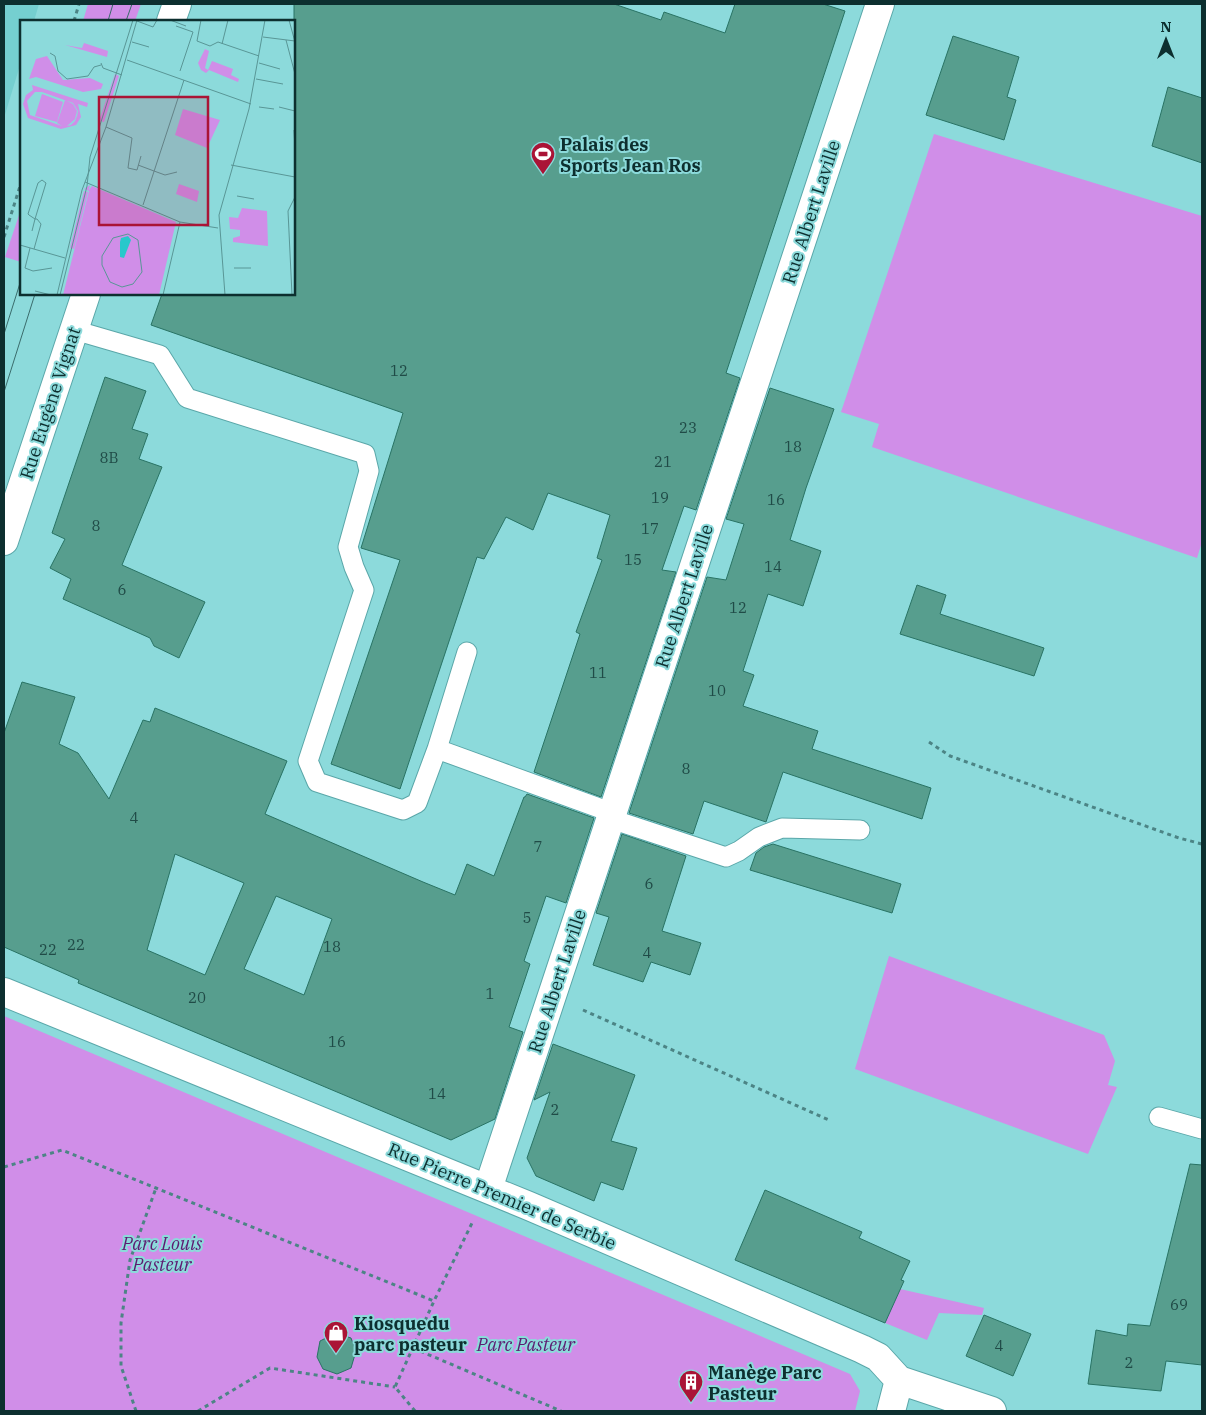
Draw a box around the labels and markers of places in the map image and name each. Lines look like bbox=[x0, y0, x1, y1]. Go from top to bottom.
place label: Palais des Sports Jean Ros bbox=[560, 133, 701, 177]
sports icon: Palais des Sports Jean Ros bbox=[530, 141, 556, 175]
place label: Kiosquedu parc pasteur bbox=[354, 1312, 467, 1356]
shop icon: Kiosquedu parc pasteur bbox=[323, 1320, 349, 1354]
place label: Manège Parc Pasteur bbox=[708, 1361, 822, 1405]
building icon: Manège Parc Pasteur bbox=[678, 1369, 704, 1403]

